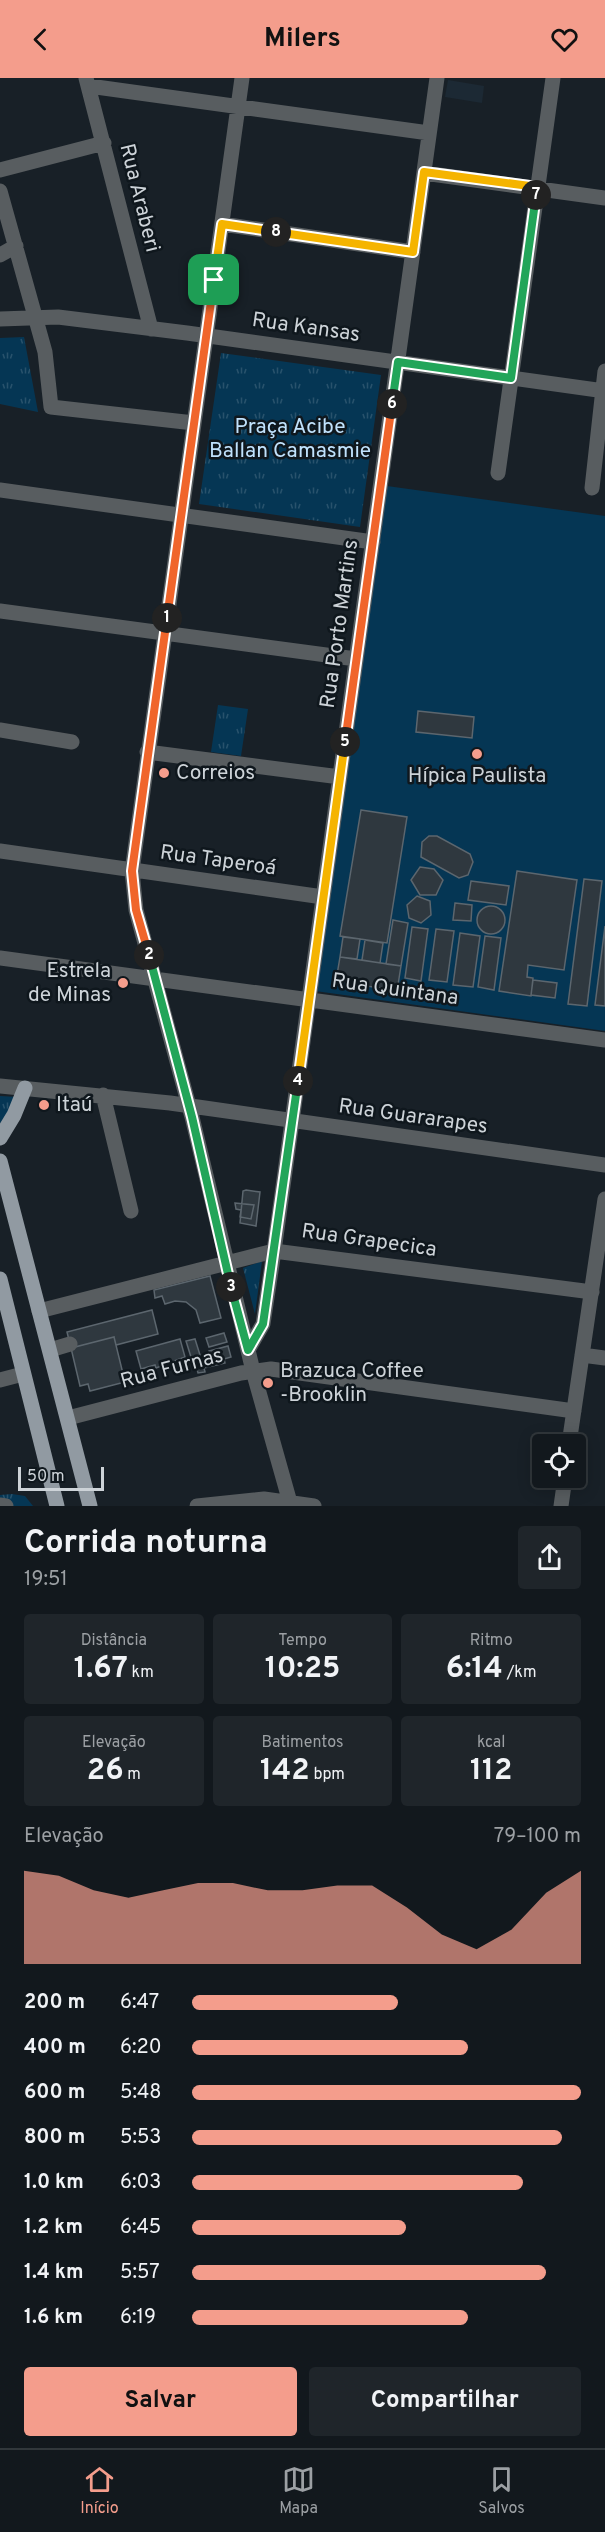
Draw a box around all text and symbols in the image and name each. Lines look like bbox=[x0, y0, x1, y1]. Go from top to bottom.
text: Milers bbox=[264, 22, 341, 56]
icon: back bbox=[24, 23, 57, 56]
icon: heart bbox=[548, 23, 581, 56]
street label: Rua Araberi bbox=[112, 141, 166, 255]
pin: 7 bbox=[521, 180, 551, 210]
text: 7 bbox=[532, 185, 540, 205]
pin: 8 bbox=[261, 217, 291, 247]
text: 8 bbox=[271, 222, 281, 242]
pin bbox=[188, 254, 239, 305]
icon: arrive bbox=[197, 263, 230, 296]
street label: Rua Kansas bbox=[250, 307, 362, 349]
pin: 6 bbox=[377, 389, 407, 419]
text: 6 bbox=[387, 394, 397, 414]
park label: Praça Acibe Ballan Camasmie bbox=[209, 414, 371, 465]
street label: Rua Porto Martins bbox=[315, 538, 365, 710]
pin: 1 bbox=[152, 603, 182, 633]
text: 1 bbox=[164, 608, 170, 628]
pin: 5 bbox=[330, 727, 360, 757]
text: 5 bbox=[340, 732, 350, 752]
marker: Hípica Paulista bbox=[470, 747, 484, 761]
place label: Correios bbox=[176, 760, 255, 787]
place label: Hípica Paulista bbox=[408, 763, 546, 790]
marker: Correios bbox=[157, 766, 171, 780]
street label: Rua Taperoá bbox=[158, 839, 278, 883]
pin: 2 bbox=[134, 940, 164, 970]
text: 2 bbox=[144, 945, 154, 965]
place label: Estrela de Minas bbox=[28, 958, 111, 1009]
street label: Rua Quintana bbox=[330, 968, 460, 1012]
marker: Estrela de Minas bbox=[116, 976, 130, 990]
pin: 4 bbox=[283, 1066, 313, 1096]
text: 4 bbox=[293, 1071, 303, 1091]
place label: Itaú bbox=[56, 1092, 93, 1119]
street label: Rua Guararapes bbox=[337, 1093, 489, 1141]
marker: Itaú bbox=[37, 1098, 51, 1112]
street label: Rua Grapecica bbox=[300, 1218, 438, 1264]
pin: 3 bbox=[216, 1272, 246, 1302]
text: 3 bbox=[226, 1277, 236, 1297]
street label: Rua Furnas bbox=[118, 1342, 226, 1396]
place label: Brazuca Coffee -Brooklin bbox=[280, 1358, 424, 1409]
marker: Brazuca Coffee -Brooklin bbox=[261, 1376, 275, 1390]
map controls bbox=[532, 1434, 586, 1488]
button: locate bbox=[532, 1434, 586, 1488]
scale bar bbox=[18, 1464, 104, 1492]
text: 50 m bbox=[27, 1467, 65, 1487]
text: Corrida noturna bbox=[24, 1523, 268, 1565]
button: share bbox=[518, 1526, 581, 1589]
text: 19:51 bbox=[24, 1567, 68, 1593]
text: Distância bbox=[81, 1631, 147, 1651]
text: Tempo bbox=[278, 1631, 327, 1651]
text: Ritmo bbox=[470, 1631, 513, 1651]
text: 1.67 bbox=[74, 1651, 128, 1688]
text: 10:25 bbox=[265, 1651, 340, 1688]
text: 6:14 bbox=[446, 1651, 503, 1688]
text: km bbox=[128, 1663, 154, 1683]
text: /km bbox=[503, 1663, 536, 1683]
text: Elevação bbox=[82, 1733, 146, 1753]
text: Batimentos bbox=[261, 1733, 344, 1753]
text: kcal bbox=[477, 1733, 505, 1753]
text: 26 bbox=[87, 1753, 124, 1790]
text: 142 bbox=[260, 1753, 310, 1790]
text: 112 bbox=[470, 1753, 512, 1790]
text: m bbox=[124, 1765, 141, 1785]
text: bpm bbox=[310, 1765, 345, 1785]
text: Elevação bbox=[24, 1824, 104, 1850]
text: 79–100 m bbox=[494, 1824, 581, 1850]
text: 200 m bbox=[24, 1990, 85, 2016]
text: 6:47 bbox=[120, 1990, 159, 2016]
text: 400 m bbox=[24, 2035, 86, 2061]
text: 6:20 bbox=[120, 2035, 162, 2061]
text: 600 m bbox=[24, 2080, 85, 2106]
text: 5:48 bbox=[120, 2080, 162, 2106]
text: 800 m bbox=[24, 2125, 85, 2151]
text: 5:53 bbox=[120, 2125, 161, 2151]
text: 1.0 km bbox=[24, 2170, 84, 2196]
text: 6:03 bbox=[120, 2170, 161, 2196]
text: 1.2 km bbox=[24, 2215, 83, 2241]
text: 6:45 bbox=[120, 2215, 161, 2241]
text: 1.4 km bbox=[24, 2260, 84, 2286]
text: 5:57 bbox=[120, 2260, 160, 2286]
text: 1.6 km bbox=[24, 2305, 83, 2331]
text: 6:19 bbox=[120, 2305, 156, 2331]
button: Salvar bbox=[24, 2367, 297, 2436]
button: Compartilhar bbox=[309, 2367, 581, 2436]
tab: Início bbox=[80, 2463, 119, 2519]
tab: Mapa bbox=[279, 2463, 318, 2519]
tab: Salvos bbox=[478, 2463, 525, 2519]

